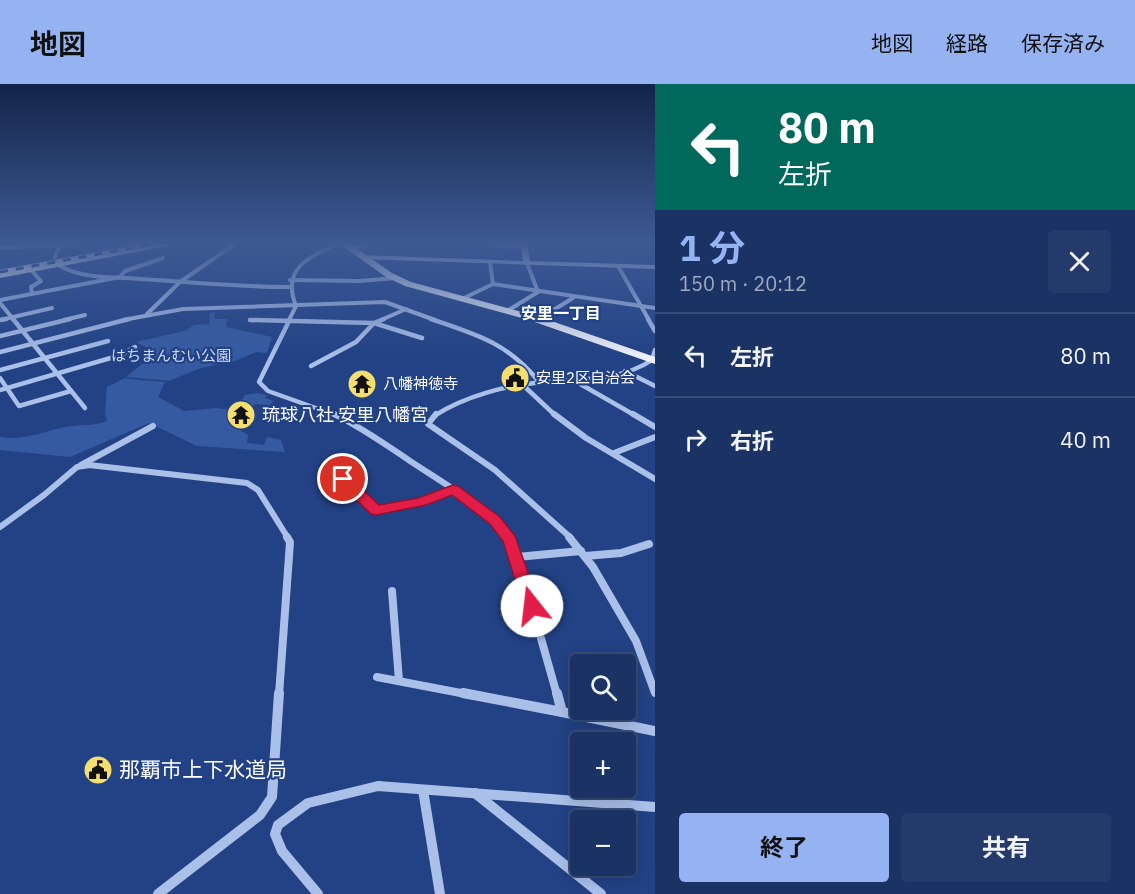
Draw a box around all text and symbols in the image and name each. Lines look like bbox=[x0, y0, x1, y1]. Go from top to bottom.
text: 地図 bbox=[30, 25, 86, 62]
text: 地図 bbox=[871, 29, 913, 57]
text: 経路 bbox=[946, 29, 988, 57]
text: 保存済み bbox=[1021, 29, 1105, 57]
text: 80 m bbox=[778, 100, 876, 155]
icon: left bbox=[679, 108, 757, 186]
text: 左折 bbox=[778, 156, 832, 191]
text: 1 分 bbox=[679, 224, 745, 271]
button: close bbox=[1048, 230, 1111, 293]
text: 150 m · 20:12 bbox=[679, 270, 807, 297]
district label: 安里一丁目 bbox=[521, 303, 601, 323]
icon: left bbox=[679, 339, 712, 372]
text: 80 m bbox=[1060, 341, 1111, 370]
text: 左折 bbox=[730, 342, 774, 371]
park label: はちまんむい公園 bbox=[111, 346, 231, 365]
public building icon: 安里2区自治会 bbox=[499, 362, 531, 394]
temple icon: 八幡神徳寺 bbox=[346, 368, 378, 400]
place label: 安里2区自治会 bbox=[536, 368, 635, 387]
place label: 八幡神徳寺 bbox=[383, 374, 458, 393]
temple icon: 琉球八社 安里八幡宮 bbox=[225, 399, 257, 431]
place label: 琉球八社 安里八幡宮 bbox=[262, 403, 428, 426]
icon: right bbox=[679, 423, 712, 456]
text: 40 m bbox=[1060, 425, 1111, 454]
text: 右折 bbox=[730, 426, 774, 455]
pin bbox=[317, 453, 368, 504]
icon: arrive bbox=[326, 462, 359, 495]
position arrow bbox=[500, 574, 564, 638]
map controls bbox=[570, 654, 636, 876]
button: search bbox=[570, 654, 636, 720]
button: + bbox=[570, 732, 636, 798]
public building icon: 那覇市上下水道局 bbox=[82, 754, 114, 786]
place label: 那覇市上下水道局 bbox=[119, 755, 287, 783]
button: − bbox=[570, 810, 636, 876]
button: 終了 bbox=[679, 813, 889, 882]
button: 共有 bbox=[901, 813, 1111, 882]

